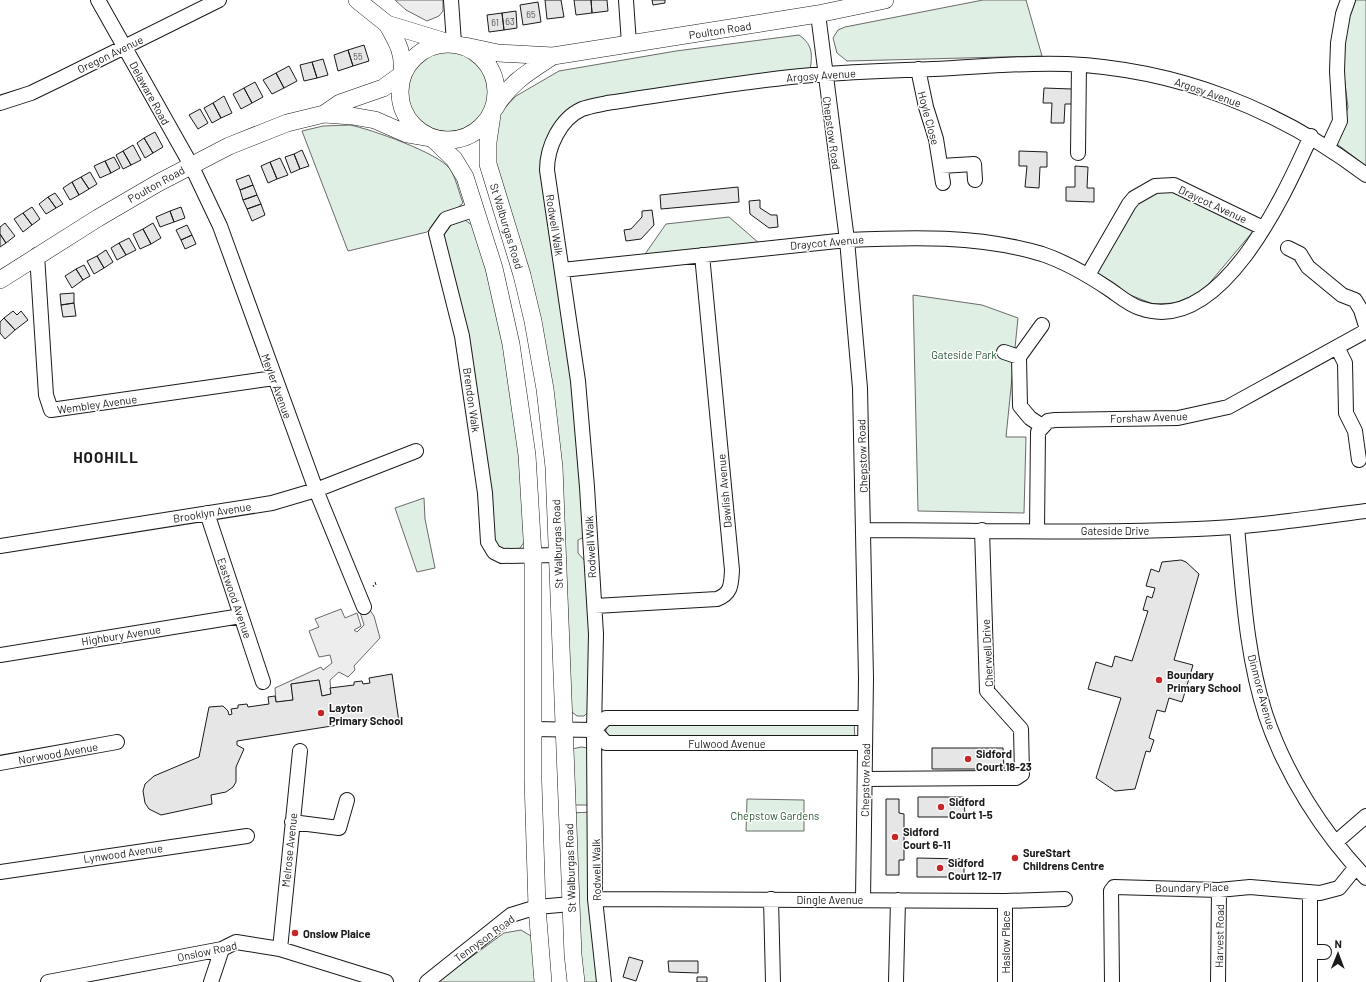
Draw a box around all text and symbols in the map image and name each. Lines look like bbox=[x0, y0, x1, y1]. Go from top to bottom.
house number: 65 bbox=[526, 9, 536, 20]
house number: 63 bbox=[505, 16, 515, 27]
house number: 61 bbox=[491, 17, 499, 28]
street label: Poulton Road bbox=[688, 19, 752, 41]
street label: Oregon Avenue bbox=[75, 32, 145, 76]
house number: 55 bbox=[353, 51, 363, 62]
street label: Delaware Road bbox=[127, 59, 173, 127]
street label: Argosy Avenue bbox=[786, 66, 856, 84]
street label: Argosy Avenue bbox=[1173, 75, 1243, 110]
street label: Hoyle Close bbox=[916, 90, 942, 146]
street label: Chepstow Road bbox=[820, 96, 844, 170]
street label: Poulton Road bbox=[125, 163, 187, 205]
street label: St Walburgas Road bbox=[488, 182, 526, 270]
street label: Draycot Avenue bbox=[1177, 182, 1249, 226]
street label: Rodwell Walk bbox=[544, 193, 566, 257]
street label: Draycot Avenue bbox=[790, 232, 865, 252]
park label: Gateside Park bbox=[931, 348, 997, 361]
street label: Meyler Avenue bbox=[259, 352, 295, 420]
street label: Brendon Walk bbox=[461, 367, 483, 434]
street label: Wembley Avenue bbox=[56, 392, 138, 416]
street label: Forshaw Avenue bbox=[1110, 409, 1188, 425]
street label: Chepstow Road bbox=[854, 419, 870, 493]
district label: HOOHILL bbox=[73, 448, 139, 466]
street label: Dawlish Avenue bbox=[714, 453, 734, 528]
street label: Brooklyn Avenue bbox=[172, 499, 252, 525]
street label: St Walburgas Road bbox=[549, 499, 565, 589]
street label: Rodwell Walk bbox=[582, 515, 598, 578]
street label: Gateside Drive bbox=[1081, 524, 1149, 537]
street label: Eastwood Avenue bbox=[215, 556, 255, 640]
street label: Cherwell Drive bbox=[979, 619, 995, 687]
street label: Highbury Avenue bbox=[80, 622, 162, 648]
street label: Dinmore Avenue bbox=[1246, 653, 1278, 731]
place label: Boundary Primary School bbox=[1167, 668, 1241, 694]
marker: Boundary Primary School bbox=[1154, 675, 1164, 685]
place label: Layton Primary School bbox=[329, 701, 403, 727]
marker: Layton Primary School bbox=[316, 708, 326, 718]
street label: Fulwood Avenue bbox=[688, 737, 766, 750]
street label: Norwood Avenue bbox=[17, 740, 99, 766]
street label: Chepstow Road bbox=[858, 743, 872, 817]
place label: Sidford Court 18-23 bbox=[976, 747, 1032, 773]
marker: Sidford Court 18-23 bbox=[963, 754, 973, 764]
place label: Sidford Court 1-5 bbox=[949, 795, 993, 821]
marker: Sidford Court 1-5 bbox=[936, 802, 946, 812]
park label: Chepstow Gardens bbox=[731, 809, 819, 822]
street label: Melrose Avenue bbox=[279, 812, 299, 888]
street label: St Walburgas Road bbox=[562, 823, 578, 913]
place label: Sidford Court 6-11 bbox=[903, 825, 951, 851]
marker: Sidford Court 6-11 bbox=[890, 832, 900, 842]
street label: Rodwell Walk bbox=[589, 838, 603, 901]
street label: Lynwood Avenue bbox=[83, 841, 164, 865]
place label: SureStart Childrens Centre bbox=[1023, 846, 1104, 872]
marker: SureStart Childrens Centre bbox=[1010, 853, 1020, 863]
place label: Sidford Court 12-17 bbox=[948, 856, 1002, 882]
marker: Sidford Court 12-17 bbox=[935, 863, 945, 873]
street label: Boundary Place bbox=[1155, 880, 1229, 894]
street label: Dingle Avenue bbox=[797, 893, 864, 906]
street label: Harvest Road bbox=[1212, 904, 1226, 968]
street label: Haslow Place bbox=[999, 910, 1012, 973]
street label: Tennyson Road bbox=[451, 912, 517, 964]
place label: Onslow Plaice bbox=[303, 927, 370, 940]
marker: Onslow Plaice bbox=[290, 928, 300, 938]
north arrow bbox=[1318, 934, 1358, 974]
text: N bbox=[1334, 937, 1342, 950]
street label: Onslow Road bbox=[176, 938, 238, 964]

